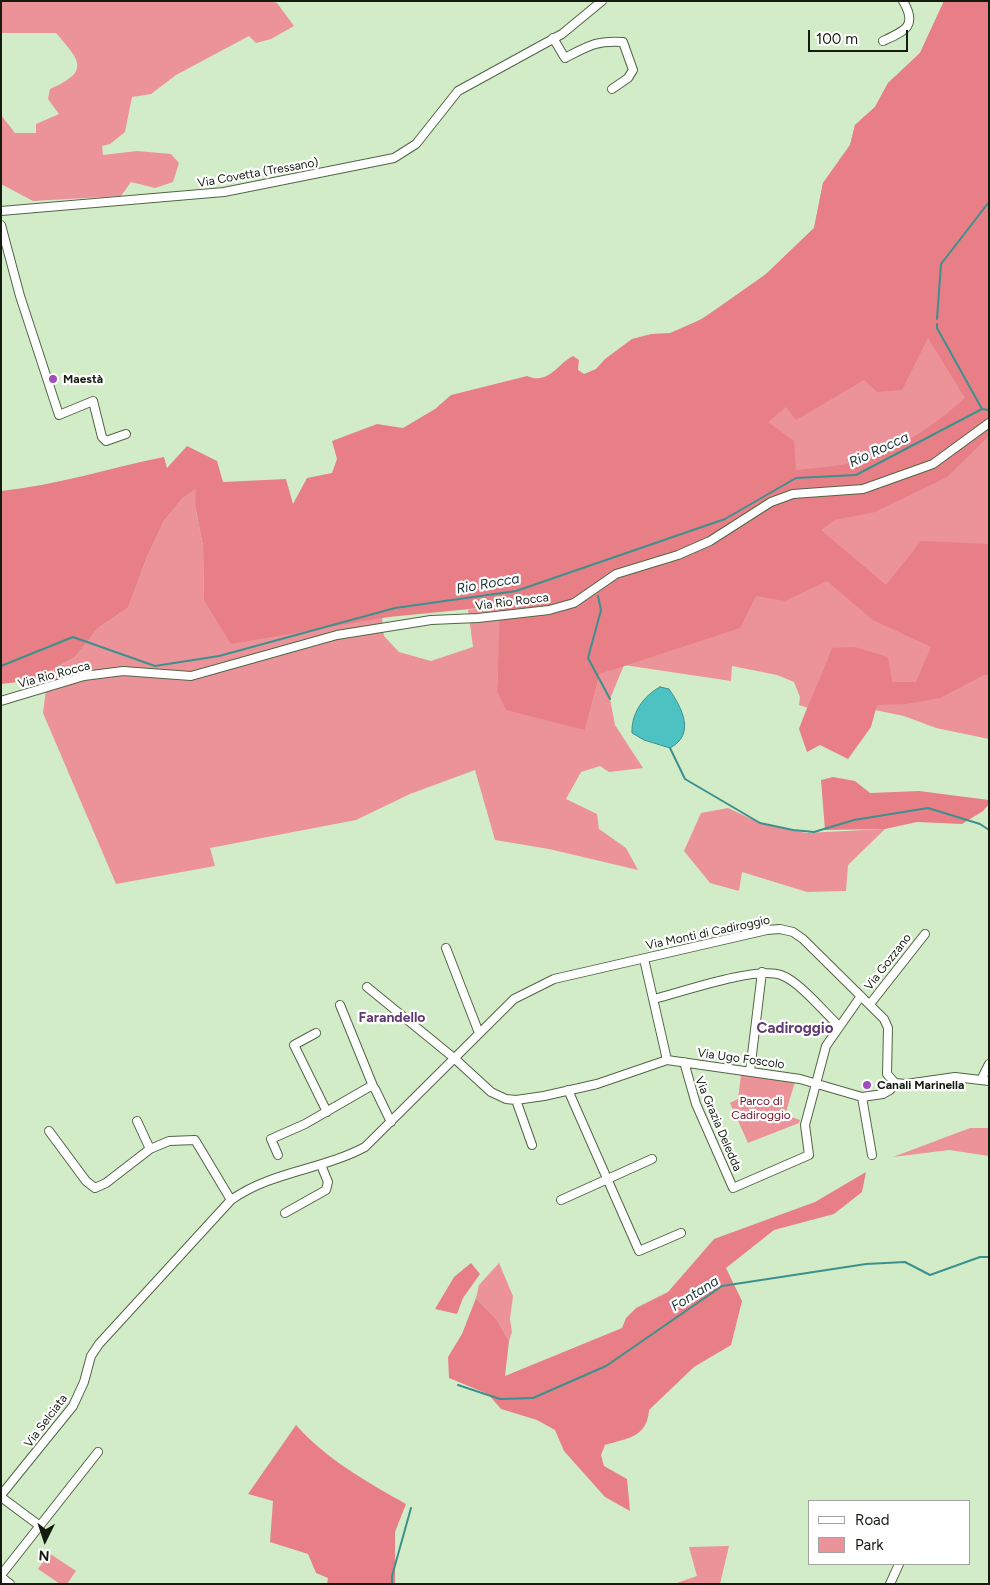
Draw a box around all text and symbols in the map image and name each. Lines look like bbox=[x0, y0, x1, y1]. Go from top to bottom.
scale bar bbox=[810, 20, 910, 52]
text: 100 m bbox=[816, 30, 858, 48]
street label: Via Covetta (Tressano) bbox=[196, 155, 320, 191]
place label: Maestà bbox=[63, 372, 103, 386]
marker: Maestà bbox=[47, 373, 59, 385]
water label: Rio Rocca bbox=[846, 429, 912, 471]
water label: Rio Rocca bbox=[455, 570, 521, 598]
street label: Via Rio Rocca bbox=[474, 590, 550, 614]
street label: Via Rio Rocca bbox=[16, 658, 92, 692]
street label: Via Monti di Cadiroggio bbox=[645, 913, 771, 953]
street label: Via Gozzano bbox=[861, 931, 915, 993]
district label: Farandello bbox=[359, 1010, 425, 1026]
district label: Cadiroggio bbox=[757, 1020, 833, 1038]
street label: Via Ugo Foscolo bbox=[697, 1046, 785, 1072]
street label: Via Grazia Deledda bbox=[692, 1075, 744, 1173]
place label: Canali Marinella bbox=[877, 1078, 964, 1092]
marker: Canali Marinella bbox=[861, 1079, 873, 1091]
park label: Parco di Cadiroggio bbox=[731, 1094, 791, 1122]
water label: Fontana bbox=[668, 1273, 722, 1315]
street label: Via Selciata bbox=[21, 1392, 71, 1450]
legend bbox=[808, 1500, 970, 1565]
text: Road bbox=[855, 1511, 890, 1529]
north arrow bbox=[20, 1515, 70, 1565]
text: Park bbox=[855, 1536, 884, 1554]
text: N bbox=[38, 1547, 50, 1564]

